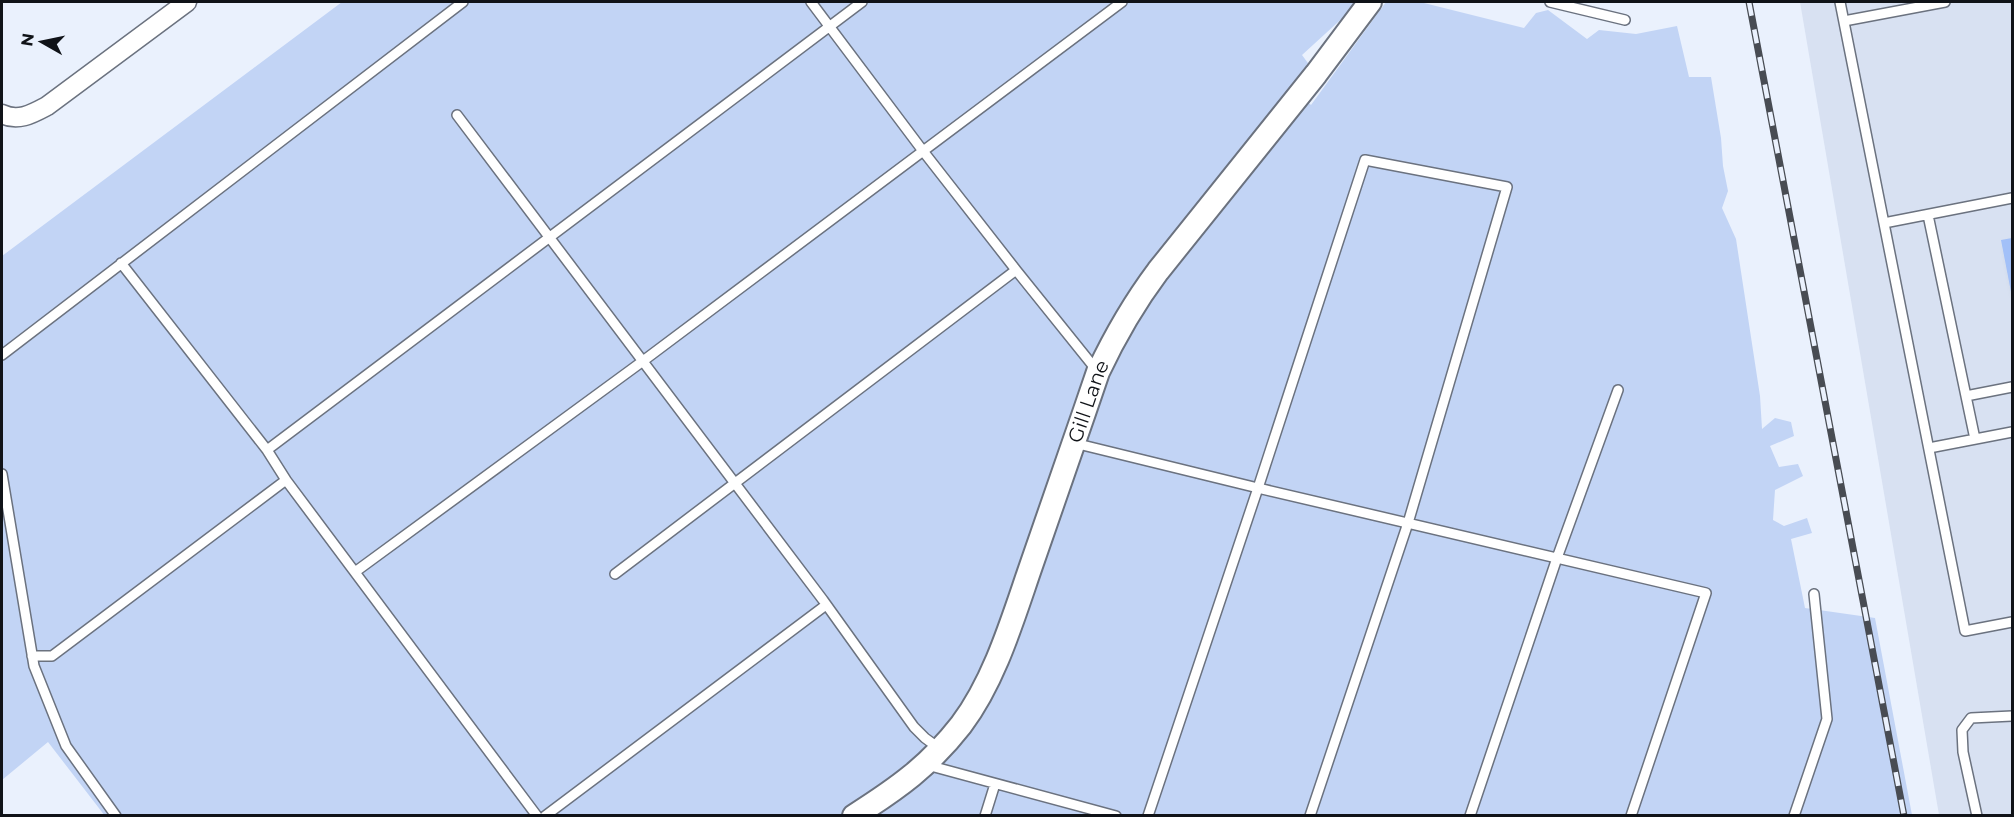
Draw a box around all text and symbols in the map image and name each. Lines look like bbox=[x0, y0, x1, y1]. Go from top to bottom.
north arrow bbox=[12, 12, 72, 72]
text: N bbox=[17, 32, 38, 48]
street label: Gill Lane bbox=[1063, 356, 1114, 446]

